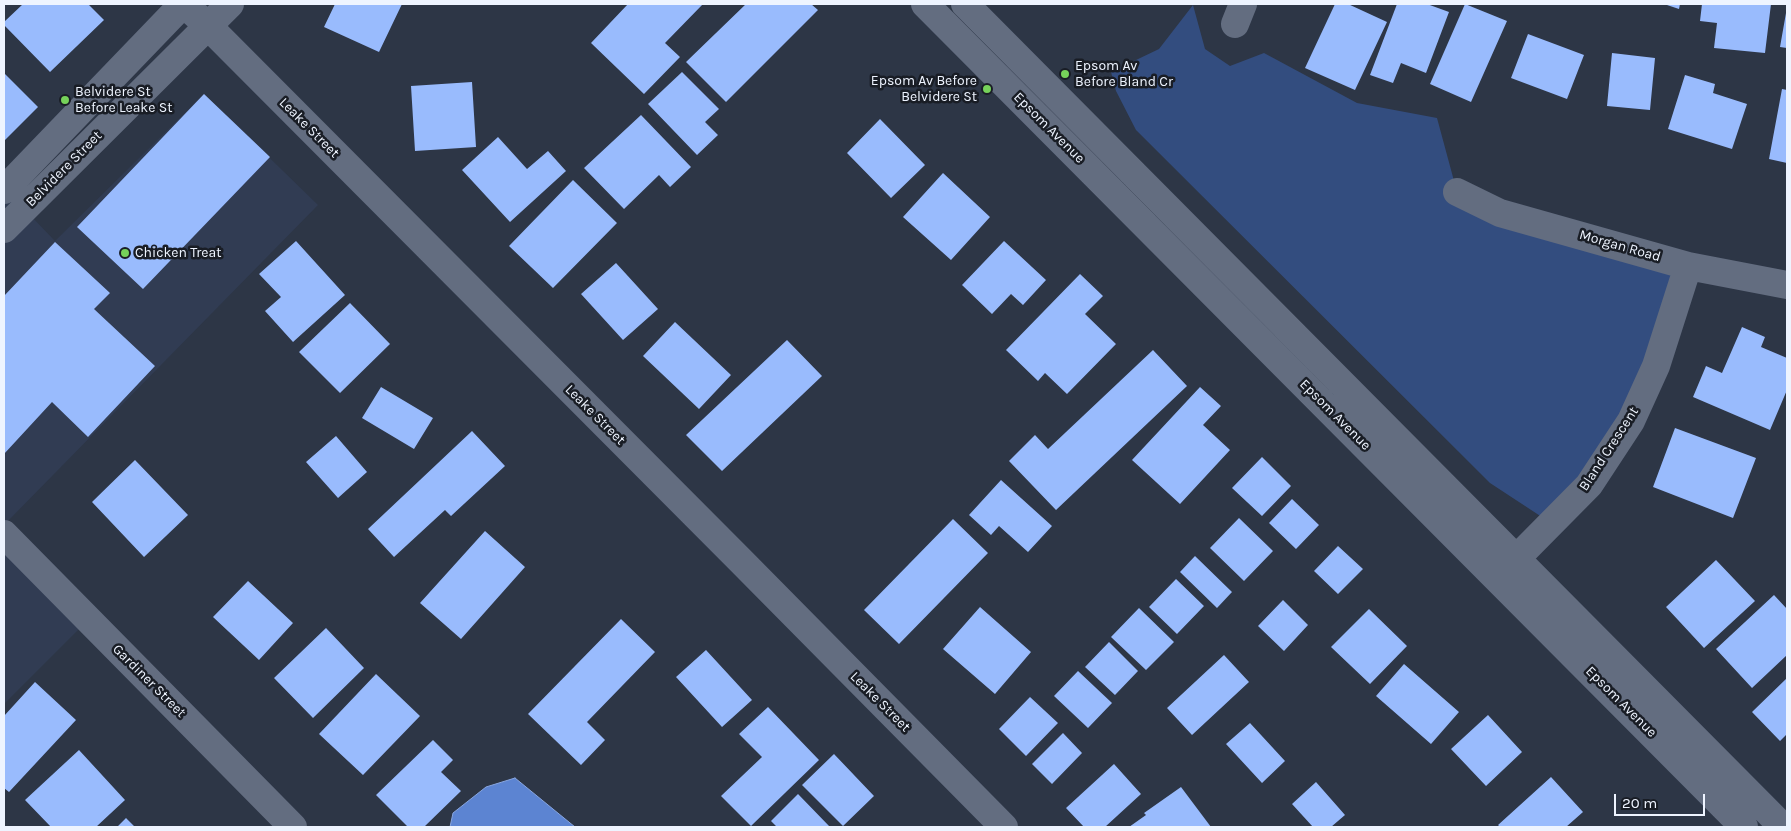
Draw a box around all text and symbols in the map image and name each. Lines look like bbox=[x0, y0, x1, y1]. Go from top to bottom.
place label: Epsom Av Before Bland Cr bbox=[1075, 58, 1173, 90]
marker: Epsom Av Before Bland Cr bbox=[1059, 68, 1071, 80]
place label: Epsom Av Before Belvidere St bbox=[871, 73, 977, 105]
marker: Epsom Av Before Belvidere St bbox=[981, 83, 993, 95]
place label: Belvidere St Before Leake St bbox=[75, 84, 172, 116]
street label: Epsom Avenue bbox=[1010, 89, 1088, 167]
marker: Belvidere St Before Leake St bbox=[59, 94, 71, 106]
street label: Leake Street bbox=[275, 94, 343, 162]
street label: Belvidere Street bbox=[23, 128, 105, 210]
street label: Morgan Road bbox=[1577, 226, 1663, 266]
place label: Chicken Treat bbox=[135, 245, 221, 261]
marker: Chicken Treat bbox=[119, 247, 131, 259]
street label: Epsom Avenue bbox=[1296, 376, 1374, 454]
street label: Leake Street bbox=[561, 381, 629, 449]
street label: Bland Crescent bbox=[1576, 404, 1642, 494]
street label: Gardiner Street bbox=[109, 641, 189, 721]
street label: Epsom Avenue bbox=[1582, 663, 1660, 741]
street label: Leake Street bbox=[846, 668, 914, 736]
scale bar bbox=[1616, 784, 1707, 816]
text: 20 m bbox=[1622, 794, 1657, 812]

